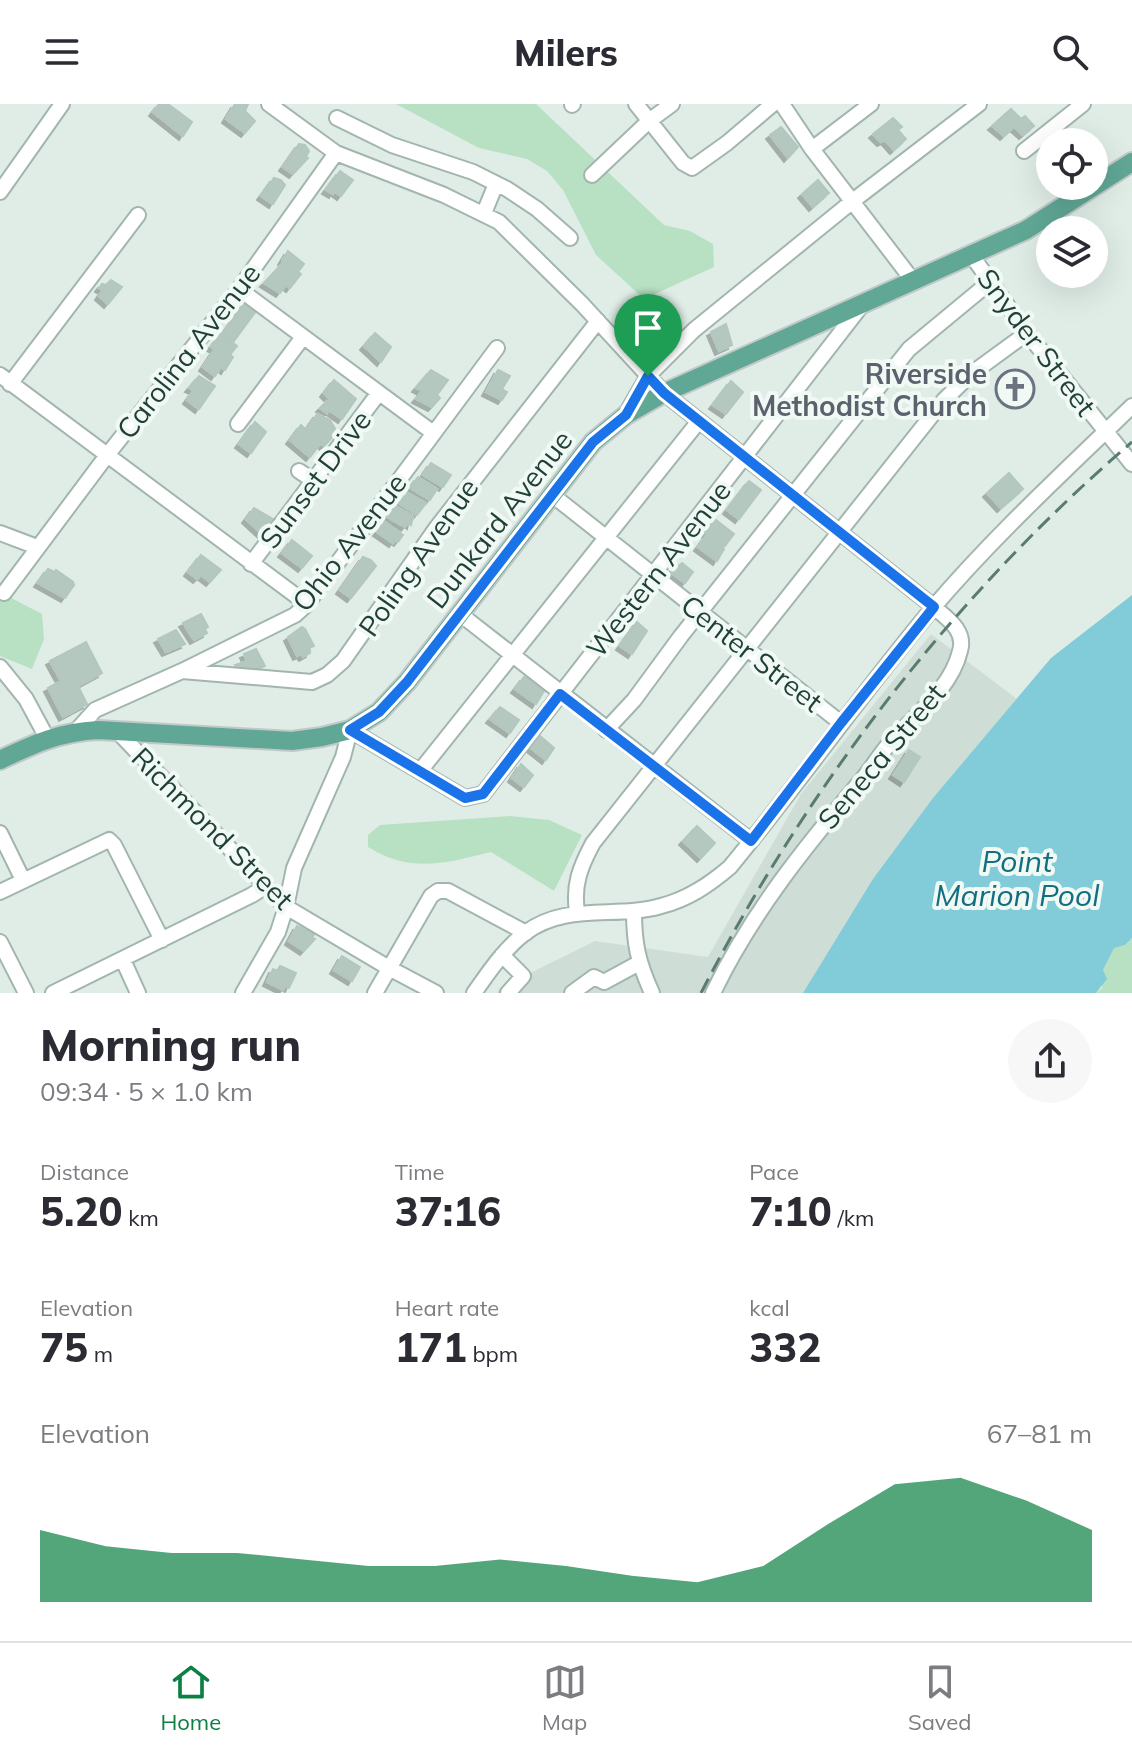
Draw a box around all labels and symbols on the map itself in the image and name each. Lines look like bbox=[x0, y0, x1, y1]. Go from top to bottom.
street label: Carolina Avenue bbox=[109, 256, 267, 446]
street label: Snyder Street bbox=[970, 261, 1104, 423]
pin bbox=[614, 294, 682, 376]
place label: Riverside Methodist Church bbox=[752, 356, 987, 423]
church icon: Riverside Methodist Church bbox=[994, 368, 1036, 410]
street label: Sunset Drive bbox=[252, 403, 378, 555]
street label: Dunkard Avenue bbox=[419, 423, 579, 615]
street label: Ohio Avenue bbox=[284, 466, 414, 618]
street label: Poling Avenue bbox=[351, 471, 485, 643]
street label: Western Avenue bbox=[578, 474, 738, 664]
street label: Center Street bbox=[674, 587, 830, 719]
street label: Seneca Street bbox=[810, 676, 952, 836]
street label: Richmond Street bbox=[125, 740, 301, 916]
water label: Point Marion Pool bbox=[935, 842, 1100, 914]

